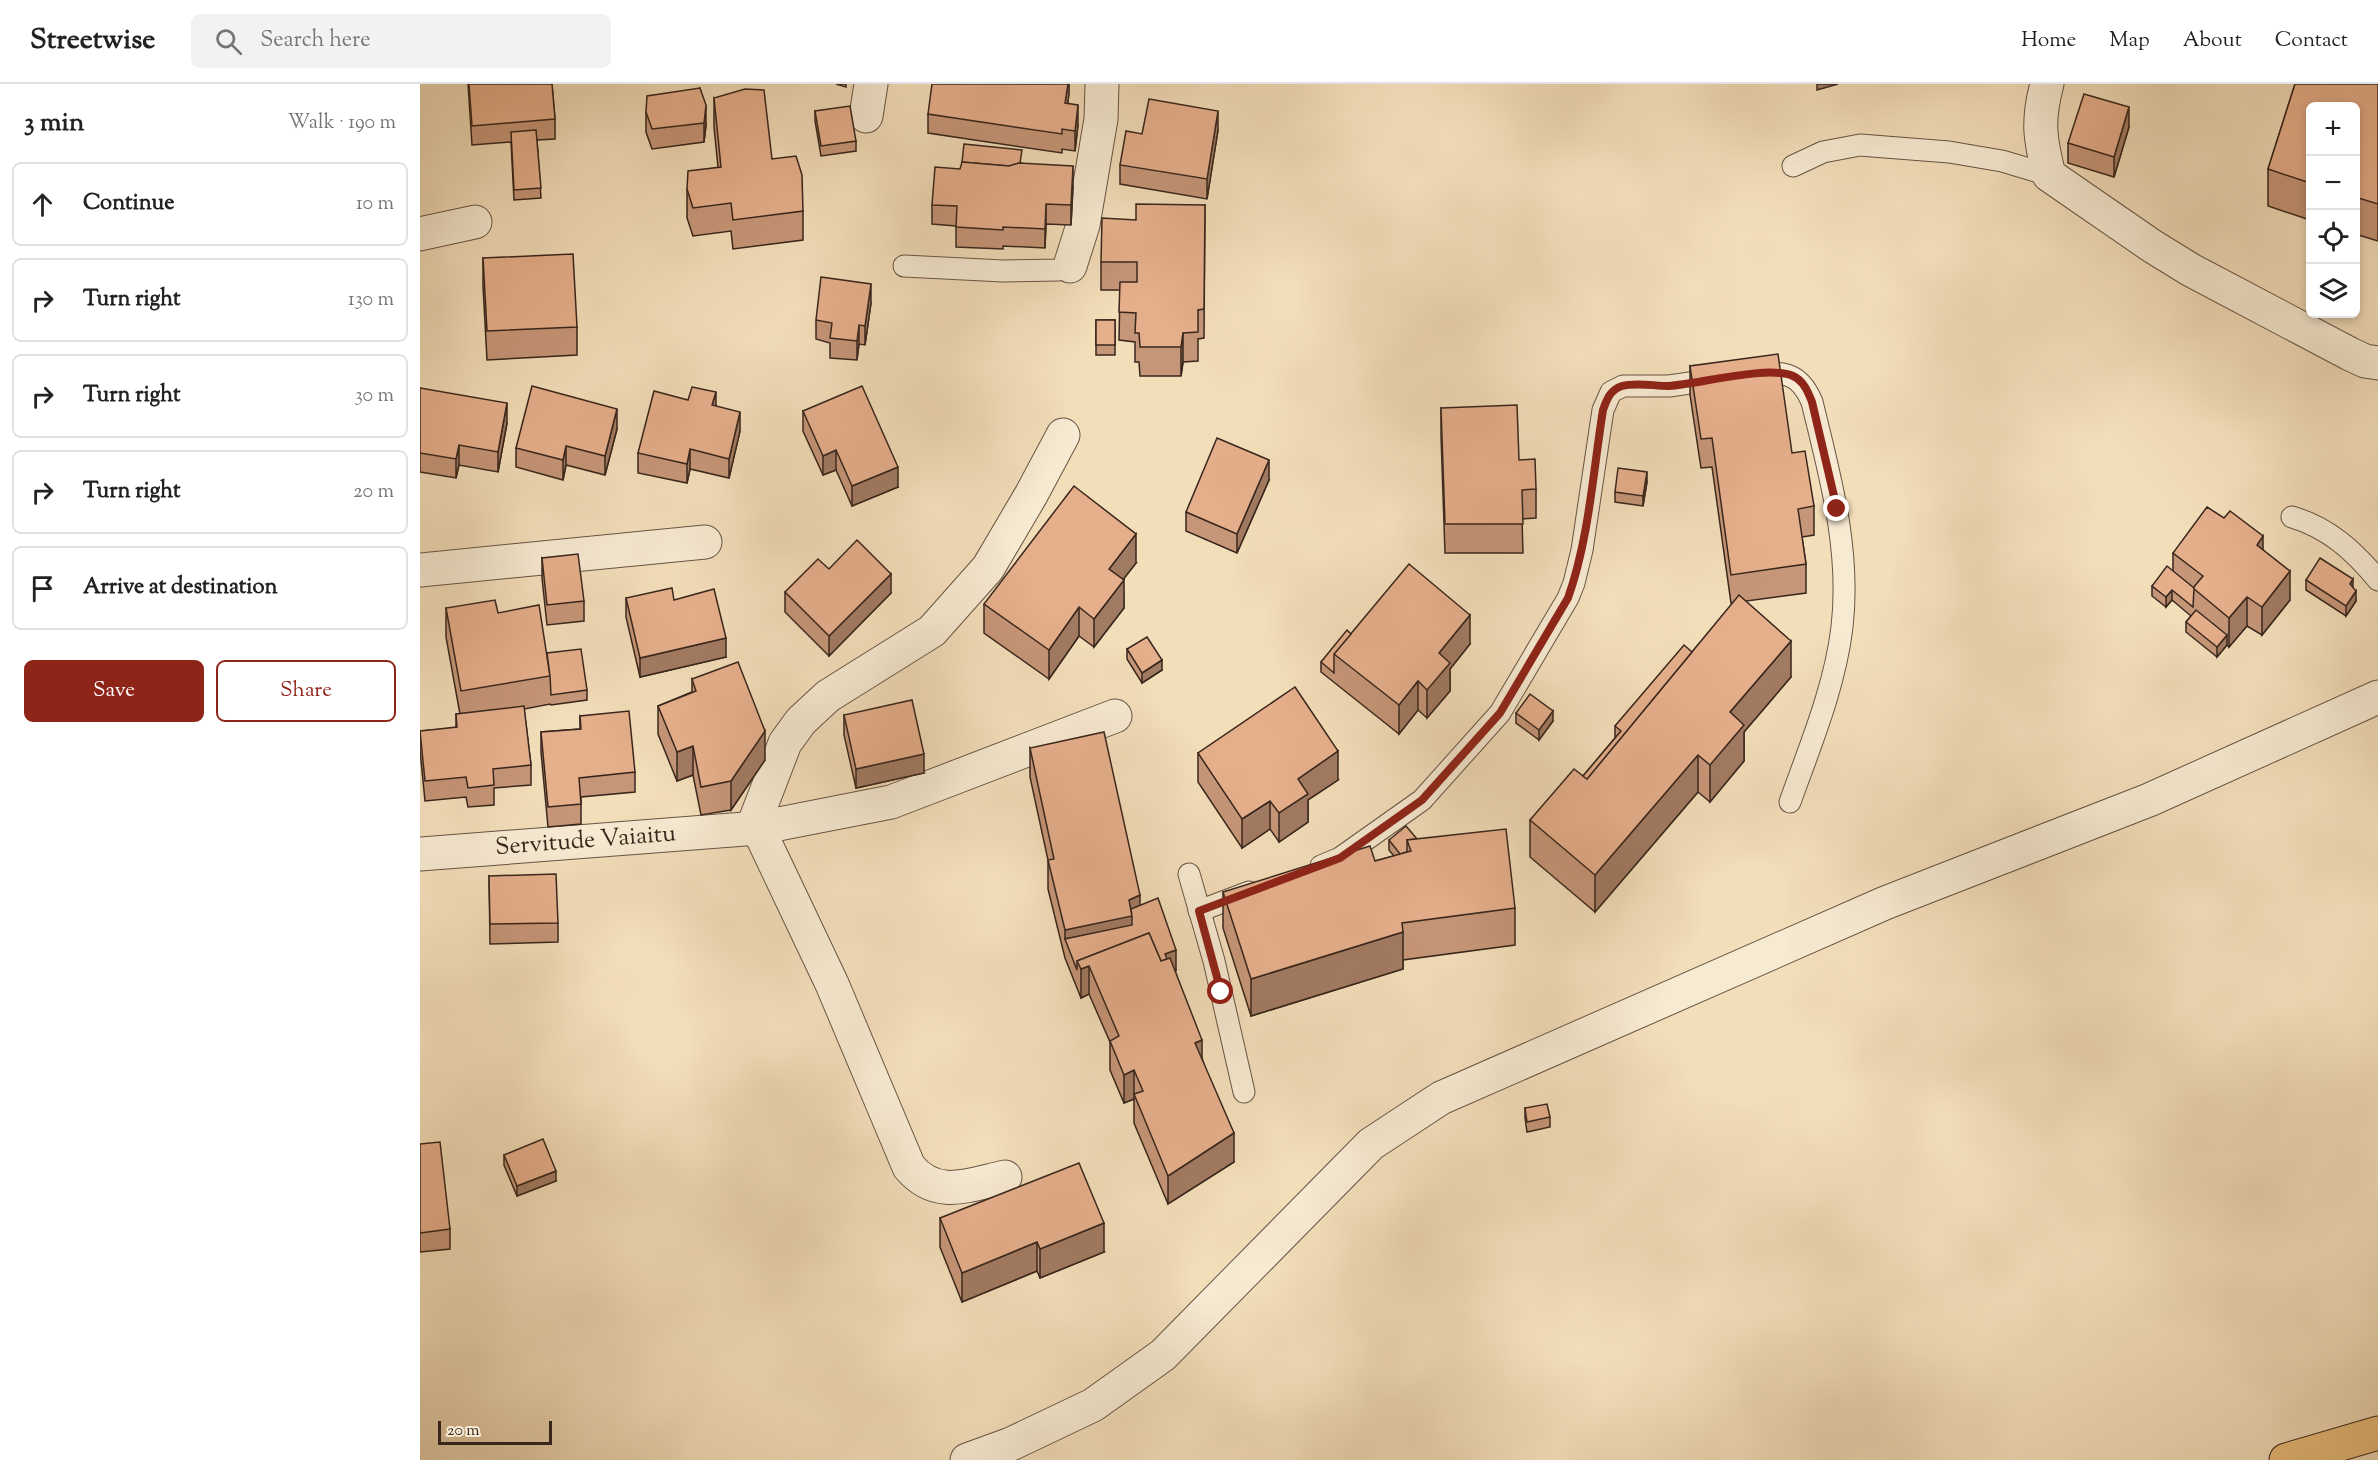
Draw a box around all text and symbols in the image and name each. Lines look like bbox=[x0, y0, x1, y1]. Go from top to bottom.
search box bbox=[191, 14, 611, 68]
text: Streetwise bbox=[30, 21, 155, 61]
icon: search bbox=[212, 25, 245, 58]
text: Search here bbox=[260, 25, 371, 57]
text: Home bbox=[2021, 26, 2076, 56]
text: Map bbox=[2109, 26, 2150, 56]
text: About bbox=[2183, 26, 2242, 56]
text: Contact bbox=[2275, 26, 2348, 56]
map controls bbox=[2306, 102, 2360, 318]
button: + bbox=[2306, 102, 2360, 156]
text: 3 min bbox=[24, 105, 84, 142]
text: Walk · 190 m bbox=[288, 109, 396, 138]
button: − bbox=[2306, 156, 2360, 210]
icon: ahead bbox=[26, 188, 59, 221]
text: Continue bbox=[83, 188, 174, 220]
text: 10 m bbox=[356, 190, 394, 219]
button: locate bbox=[2306, 210, 2360, 264]
button: layers bbox=[2306, 264, 2360, 318]
icon: right bbox=[26, 284, 59, 317]
text: Turn right bbox=[83, 284, 180, 316]
text: 130 m bbox=[348, 286, 394, 315]
icon: right bbox=[26, 380, 59, 413]
text: Turn right bbox=[83, 380, 180, 412]
text: 30 m bbox=[355, 382, 394, 411]
icon: right bbox=[26, 476, 59, 509]
text: Turn right bbox=[83, 476, 180, 508]
text: 20 m bbox=[353, 478, 394, 507]
route end bbox=[1823, 495, 1849, 521]
icon: arrive bbox=[26, 572, 59, 605]
text: Arrive at destination bbox=[83, 572, 278, 604]
button: Save bbox=[24, 660, 204, 722]
button: Share bbox=[216, 660, 396, 722]
street label: Servitude Vaiaitu bbox=[494, 817, 677, 865]
route start bbox=[1207, 978, 1233, 1004]
scale bar bbox=[438, 1418, 552, 1446]
text: 20 m bbox=[447, 1420, 480, 1443]

